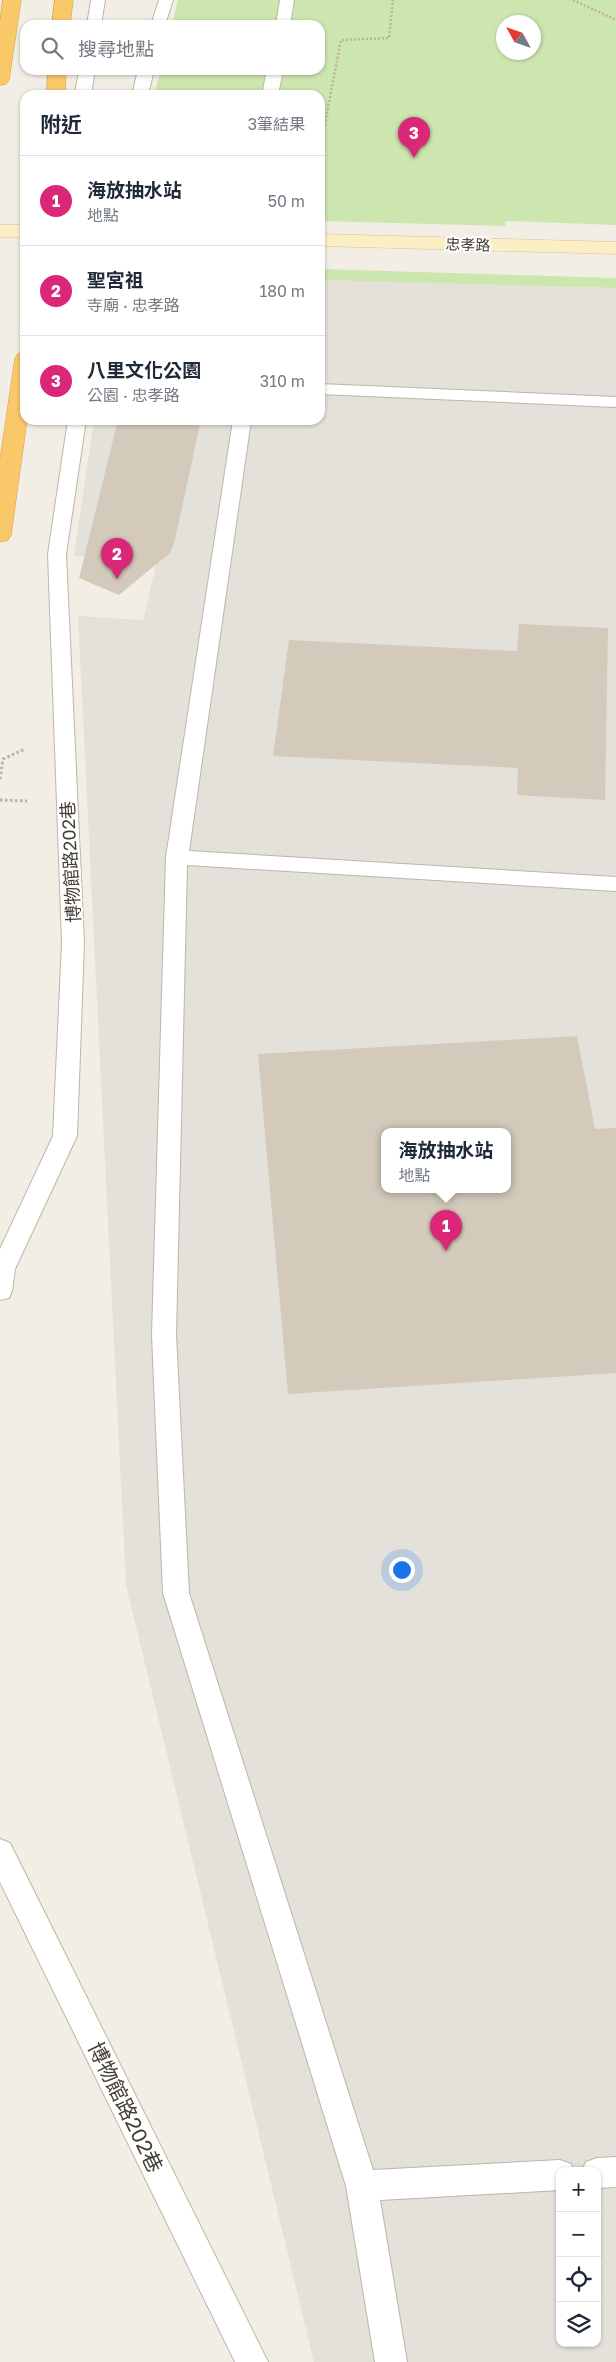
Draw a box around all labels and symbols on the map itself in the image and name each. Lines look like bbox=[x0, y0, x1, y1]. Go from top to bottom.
north arrow bbox=[496, 15, 541, 60]
pin: 3 bbox=[398, 117, 430, 158]
street label: 忠孝路 bbox=[445, 234, 491, 254]
pin: 2 bbox=[101, 538, 133, 579]
street label: 博物館路202巷 bbox=[56, 800, 84, 924]
pin: 1 bbox=[430, 1210, 462, 1251]
your location bbox=[389, 1557, 415, 1583]
street label: 博物館路202巷 bbox=[83, 2037, 169, 2177]

